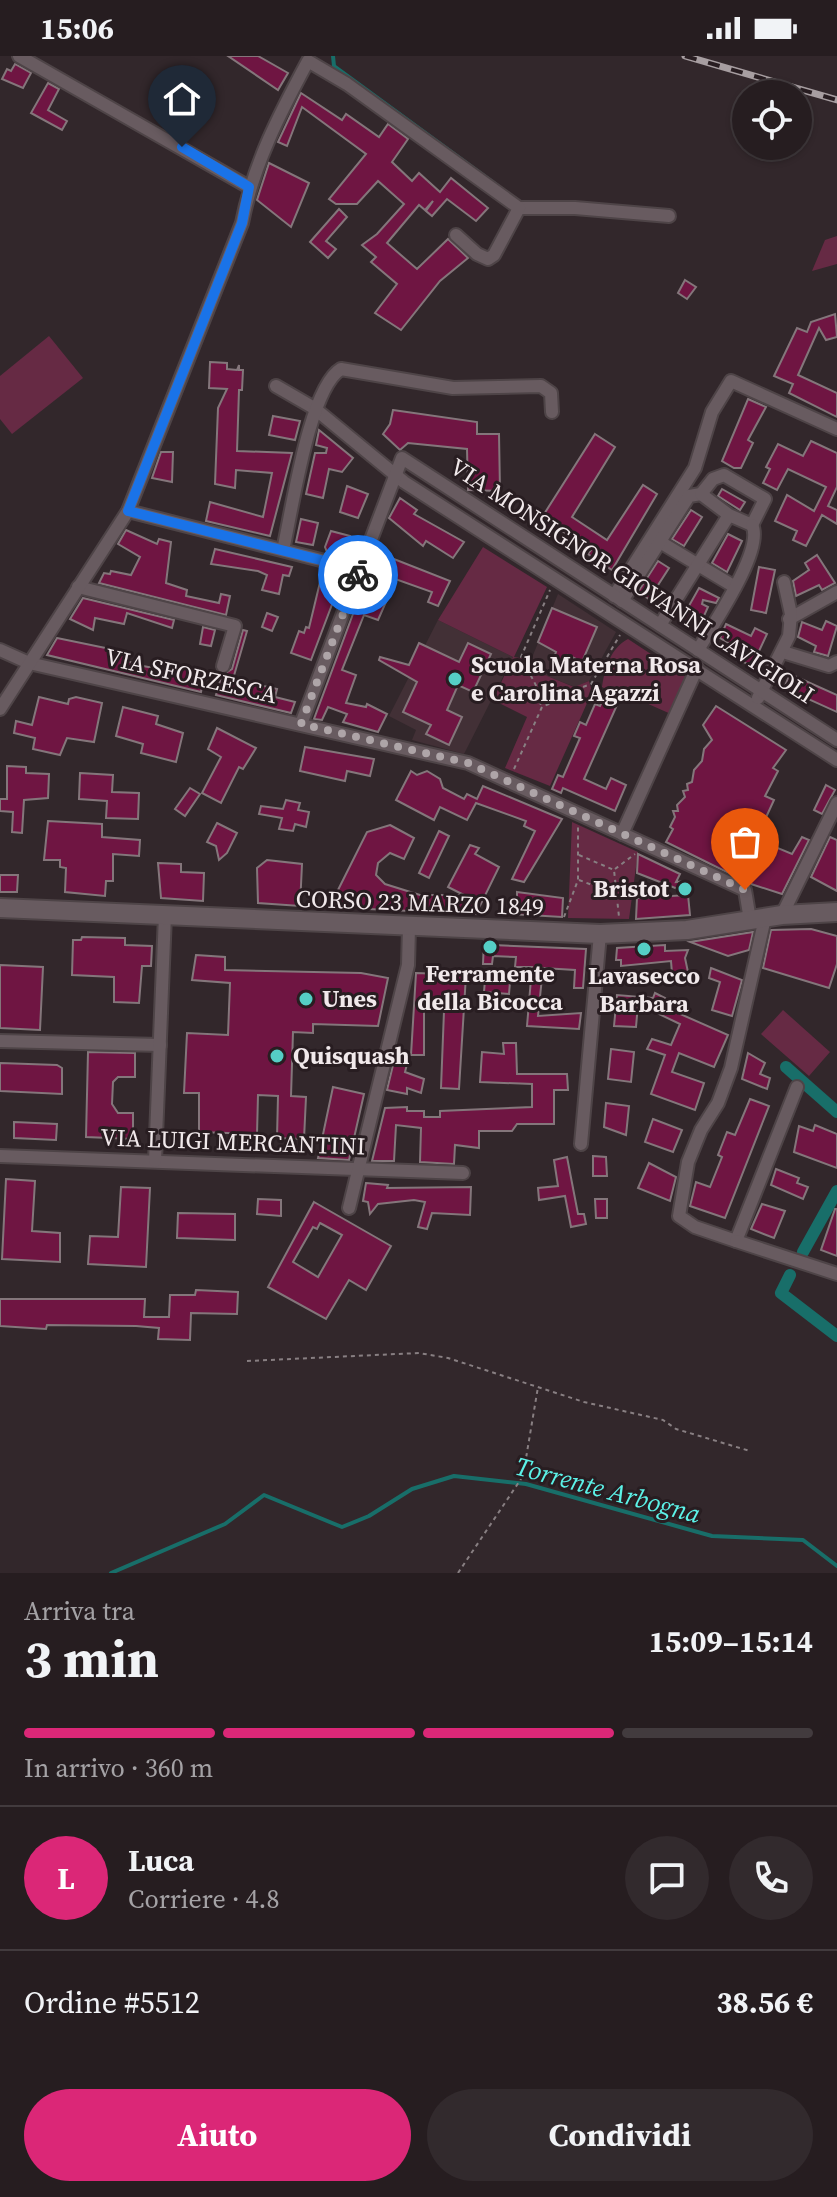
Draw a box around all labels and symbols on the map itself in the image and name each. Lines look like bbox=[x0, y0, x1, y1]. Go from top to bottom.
pin bbox=[148, 65, 216, 147]
street label: VIA MONSIGNOR GIOVANNI CAVIGIOLI bbox=[444, 450, 821, 711]
courier bbox=[318, 535, 398, 615]
street label: VIA SFORZESCA bbox=[102, 640, 280, 711]
place label: Scuola Materna Rosa e Carolina Agazzi bbox=[471, 648, 701, 709]
marker: Scuola Materna Rosa e Carolina Agazzi bbox=[446, 670, 464, 688]
pin bbox=[711, 808, 779, 890]
place label: Bristot bbox=[593, 872, 669, 905]
marker: Bristot bbox=[676, 880, 694, 898]
street label: CORSO 23 MARZO 1849 bbox=[295, 882, 545, 923]
marker: Ferramente della Bicocca bbox=[481, 938, 499, 956]
marker: Lavasecco Barbara bbox=[635, 940, 653, 958]
place label: Ferramente della Bicocca bbox=[417, 957, 563, 1018]
place label: Lavasecco Barbara bbox=[588, 959, 700, 1020]
place label: Unes bbox=[322, 982, 377, 1015]
marker: Unes bbox=[297, 990, 315, 1008]
place label: Quisquash bbox=[293, 1039, 410, 1072]
marker: Quisquash bbox=[268, 1047, 286, 1065]
street label: VIA LUIGI MERCANTINI bbox=[100, 1120, 366, 1163]
water label: Torrente Arbogna bbox=[511, 1448, 705, 1532]

